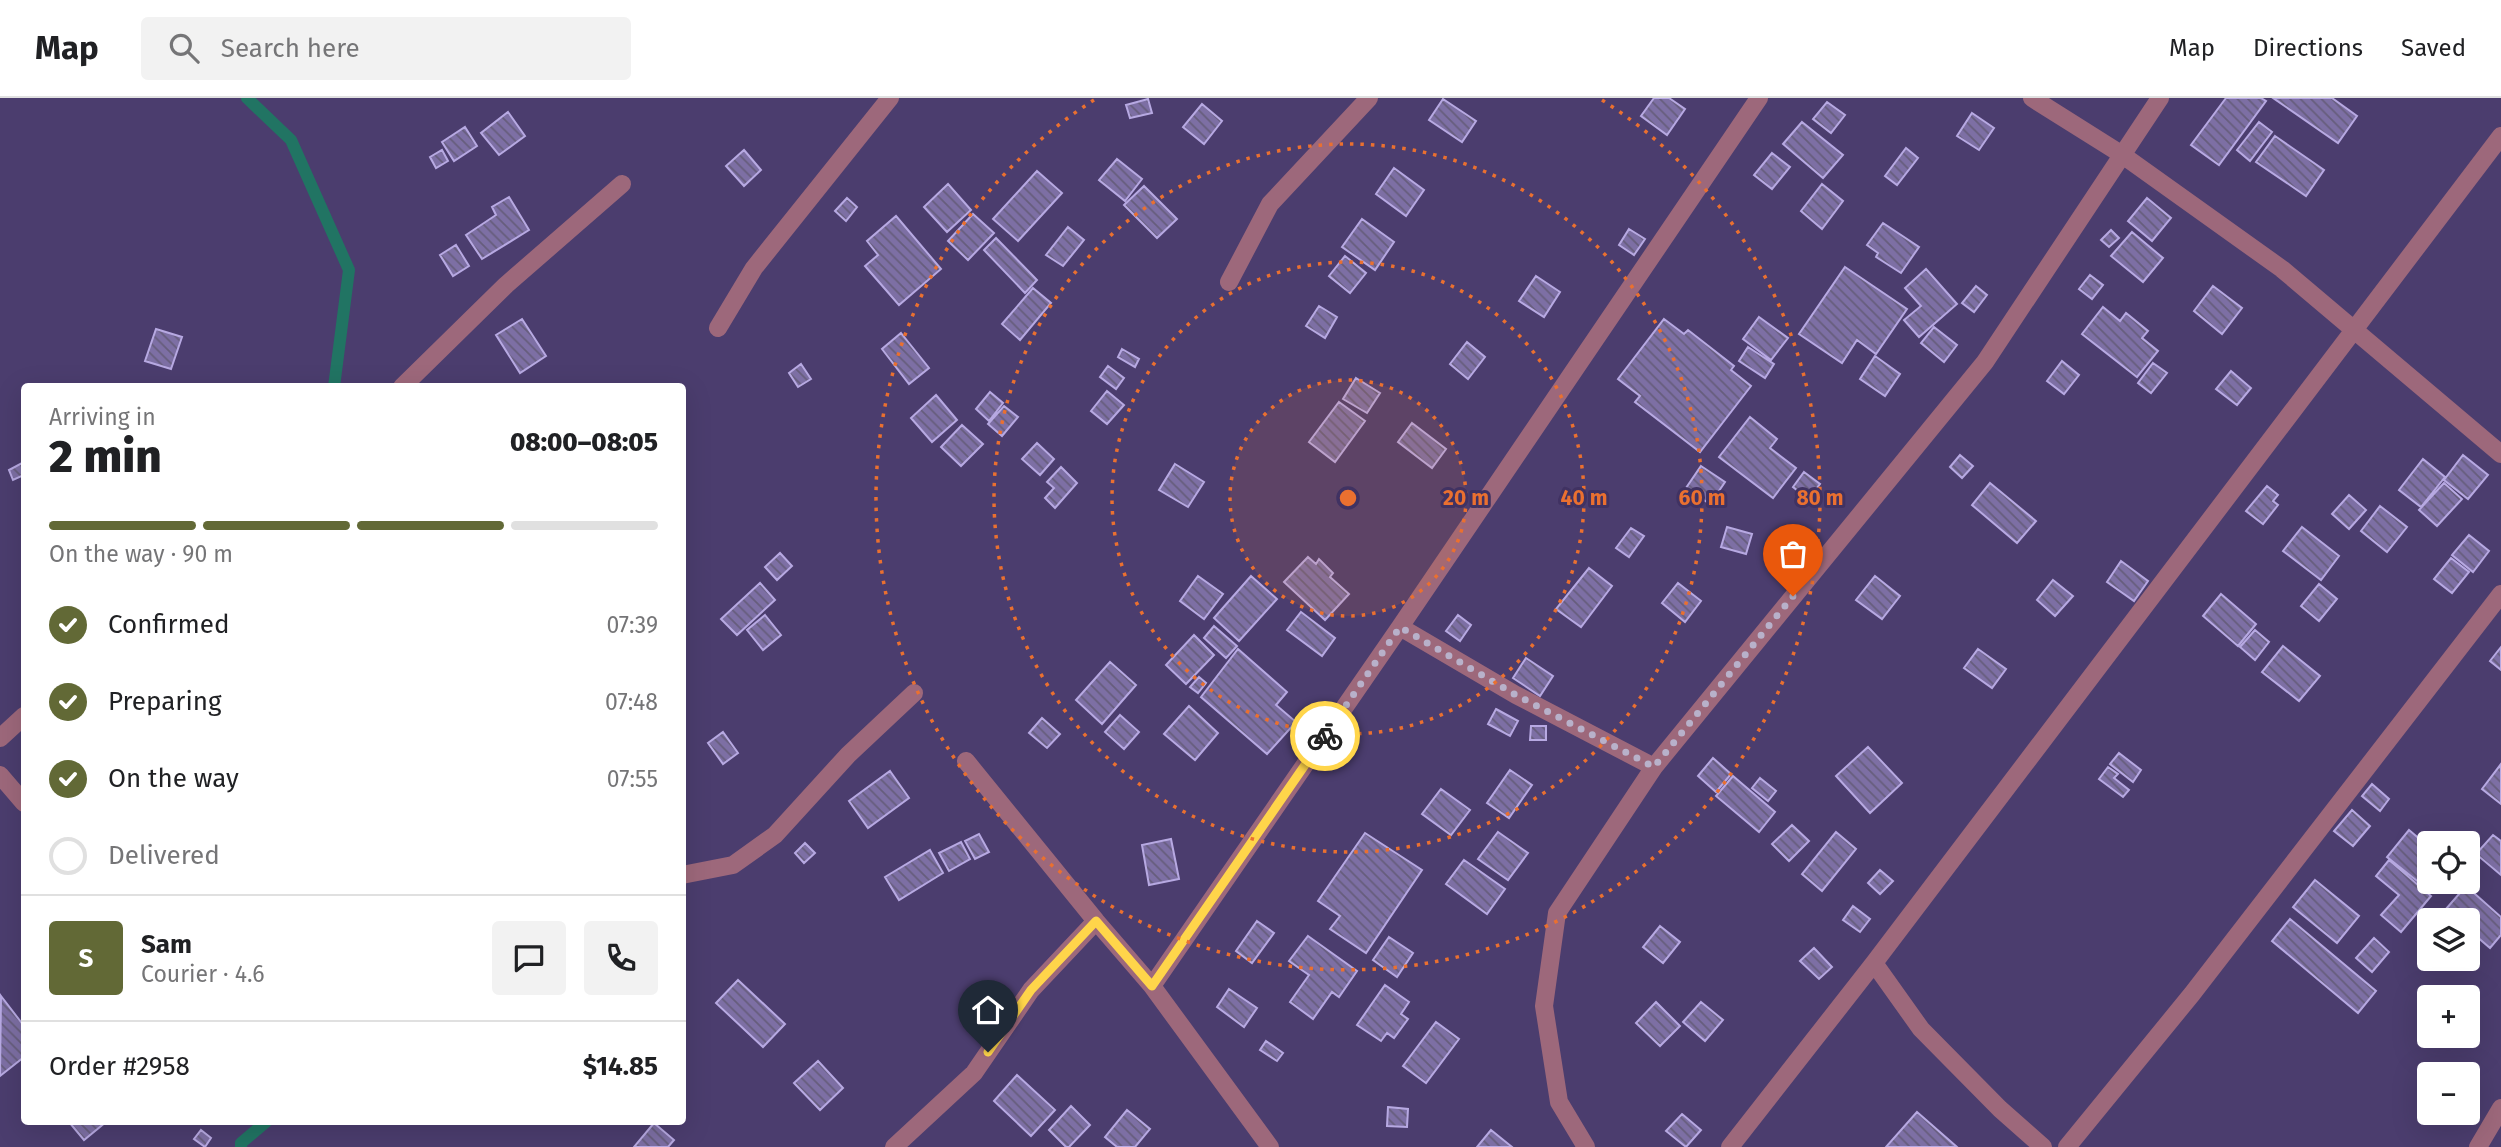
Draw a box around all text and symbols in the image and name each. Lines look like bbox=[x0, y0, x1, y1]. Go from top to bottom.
search box bbox=[141, 17, 631, 80]
text: Map bbox=[35, 28, 99, 68]
icon: search bbox=[165, 29, 203, 67]
text: Search here bbox=[221, 33, 360, 64]
text: Map bbox=[2169, 34, 2215, 62]
text: Directions bbox=[2253, 34, 2363, 62]
text: Saved bbox=[2401, 34, 2466, 62]
text: Arriving in bbox=[49, 403, 156, 431]
text: 08:00–08:05 bbox=[510, 427, 658, 458]
text: 2 min bbox=[49, 429, 162, 484]
text: 20 m bbox=[1443, 485, 1489, 511]
text: 40 m bbox=[1561, 485, 1607, 511]
text: 60 m bbox=[1679, 485, 1725, 511]
text: 80 m bbox=[1796, 485, 1844, 511]
centre of rings bbox=[1336, 486, 1360, 510]
pin bbox=[1763, 524, 1823, 596]
icon: bag bbox=[1774, 535, 1812, 573]
text: On the way · 90 m bbox=[49, 540, 233, 568]
icon: check bbox=[49, 606, 87, 644]
text: Confirmed bbox=[108, 609, 229, 640]
text: 07:39 bbox=[606, 611, 658, 639]
icon: check bbox=[49, 683, 87, 721]
text: Preparing bbox=[108, 686, 221, 717]
text: 07:48 bbox=[605, 688, 658, 716]
courier bbox=[1290, 701, 1360, 771]
icon: bike bbox=[1306, 717, 1344, 755]
icon: check bbox=[49, 760, 87, 798]
text: On the way bbox=[108, 763, 239, 794]
text: 07:55 bbox=[607, 765, 658, 793]
map controls bbox=[2417, 831, 2480, 1125]
button: locate bbox=[2417, 831, 2480, 894]
text: Delivered bbox=[108, 840, 220, 871]
button: layers bbox=[2417, 908, 2480, 971]
button: chat bbox=[492, 921, 566, 995]
button: phone bbox=[584, 921, 658, 995]
text: Sam bbox=[141, 929, 192, 960]
text: S bbox=[79, 943, 93, 974]
text: Courier · 4.6 bbox=[141, 960, 265, 988]
pin bbox=[958, 980, 1018, 1052]
button: + bbox=[2417, 985, 2480, 1048]
icon: home bbox=[969, 991, 1007, 1029]
text: Order #2958 bbox=[49, 1051, 190, 1082]
text: $14.85 bbox=[583, 1051, 658, 1082]
button: − bbox=[2417, 1062, 2480, 1125]

